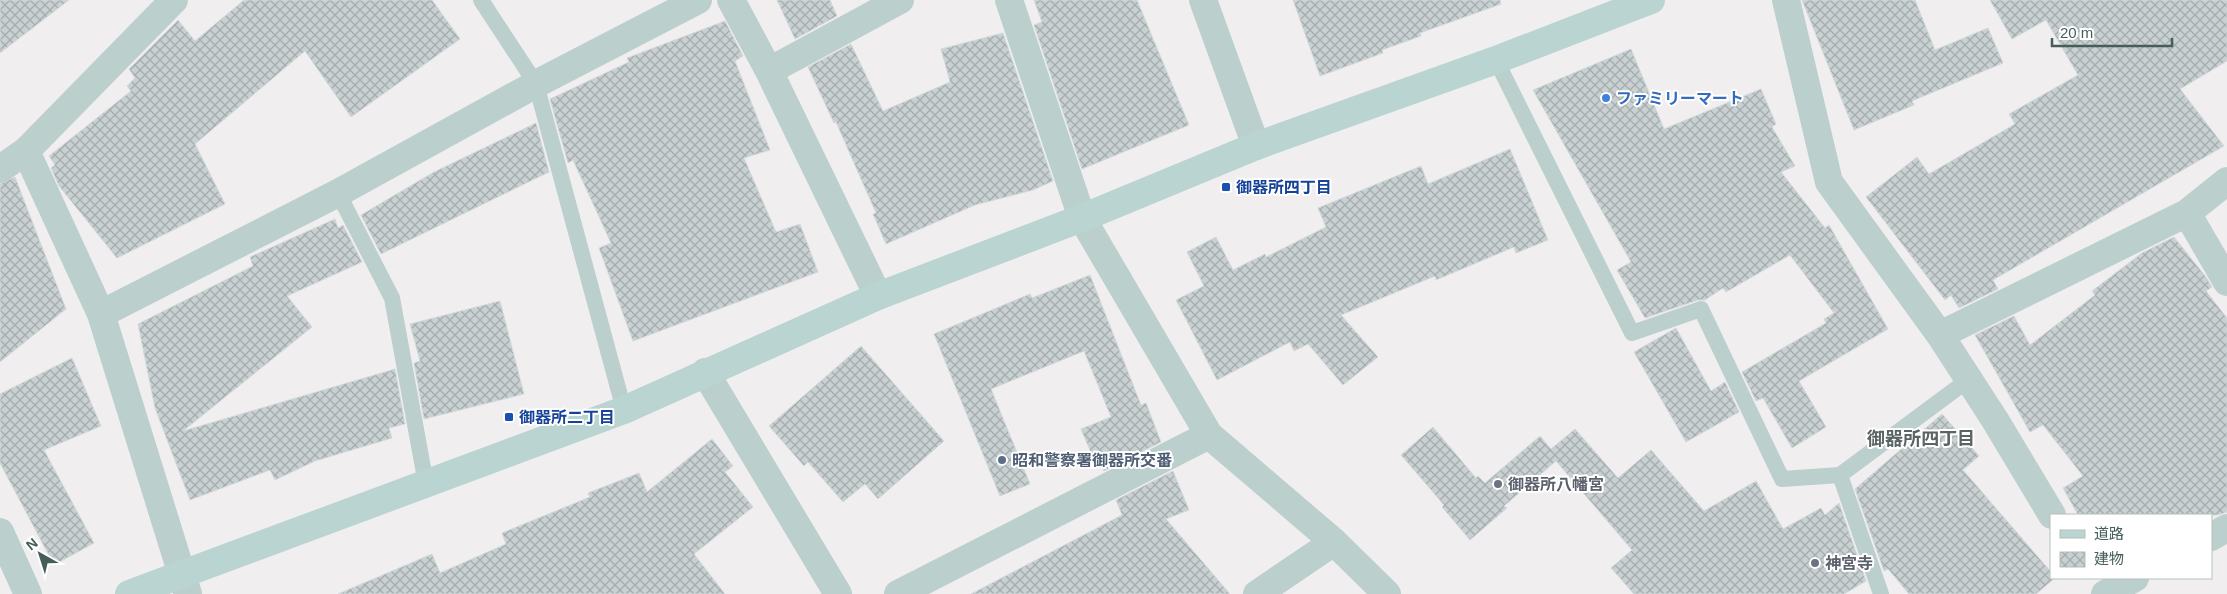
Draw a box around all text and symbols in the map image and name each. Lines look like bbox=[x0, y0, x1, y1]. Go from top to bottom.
scale bar bbox=[2052, 15, 2172, 47]
text: 20 m bbox=[2060, 24, 2093, 41]
place label: ファミリーマート bbox=[1616, 90, 1744, 107]
marker: ファミリーマート bbox=[1600, 92, 1612, 104]
place label: 御器所四丁目 bbox=[1236, 179, 1332, 196]
marker: 御器所四丁目 bbox=[1220, 181, 1232, 193]
place label: 御器所二丁目 bbox=[519, 409, 615, 426]
marker: 御器所二丁目 bbox=[503, 411, 515, 423]
district label: 御器所四丁目 bbox=[1866, 429, 1975, 449]
place label: 昭和警察署御器所交番 bbox=[1012, 452, 1172, 469]
marker: 昭和警察署御器所交番 bbox=[996, 454, 1008, 466]
place label: 御器所八幡宮 bbox=[1508, 476, 1604, 493]
marker: 御器所八幡宮 bbox=[1492, 478, 1504, 490]
legend bbox=[2050, 514, 2212, 579]
text: 道路 bbox=[2094, 525, 2124, 542]
north arrow bbox=[15, 529, 65, 579]
text: N bbox=[23, 534, 41, 553]
text: 建物 bbox=[2094, 550, 2124, 567]
place label: 神宮寺 bbox=[1825, 554, 1873, 572]
marker: 神宮寺 bbox=[1809, 557, 1821, 569]

